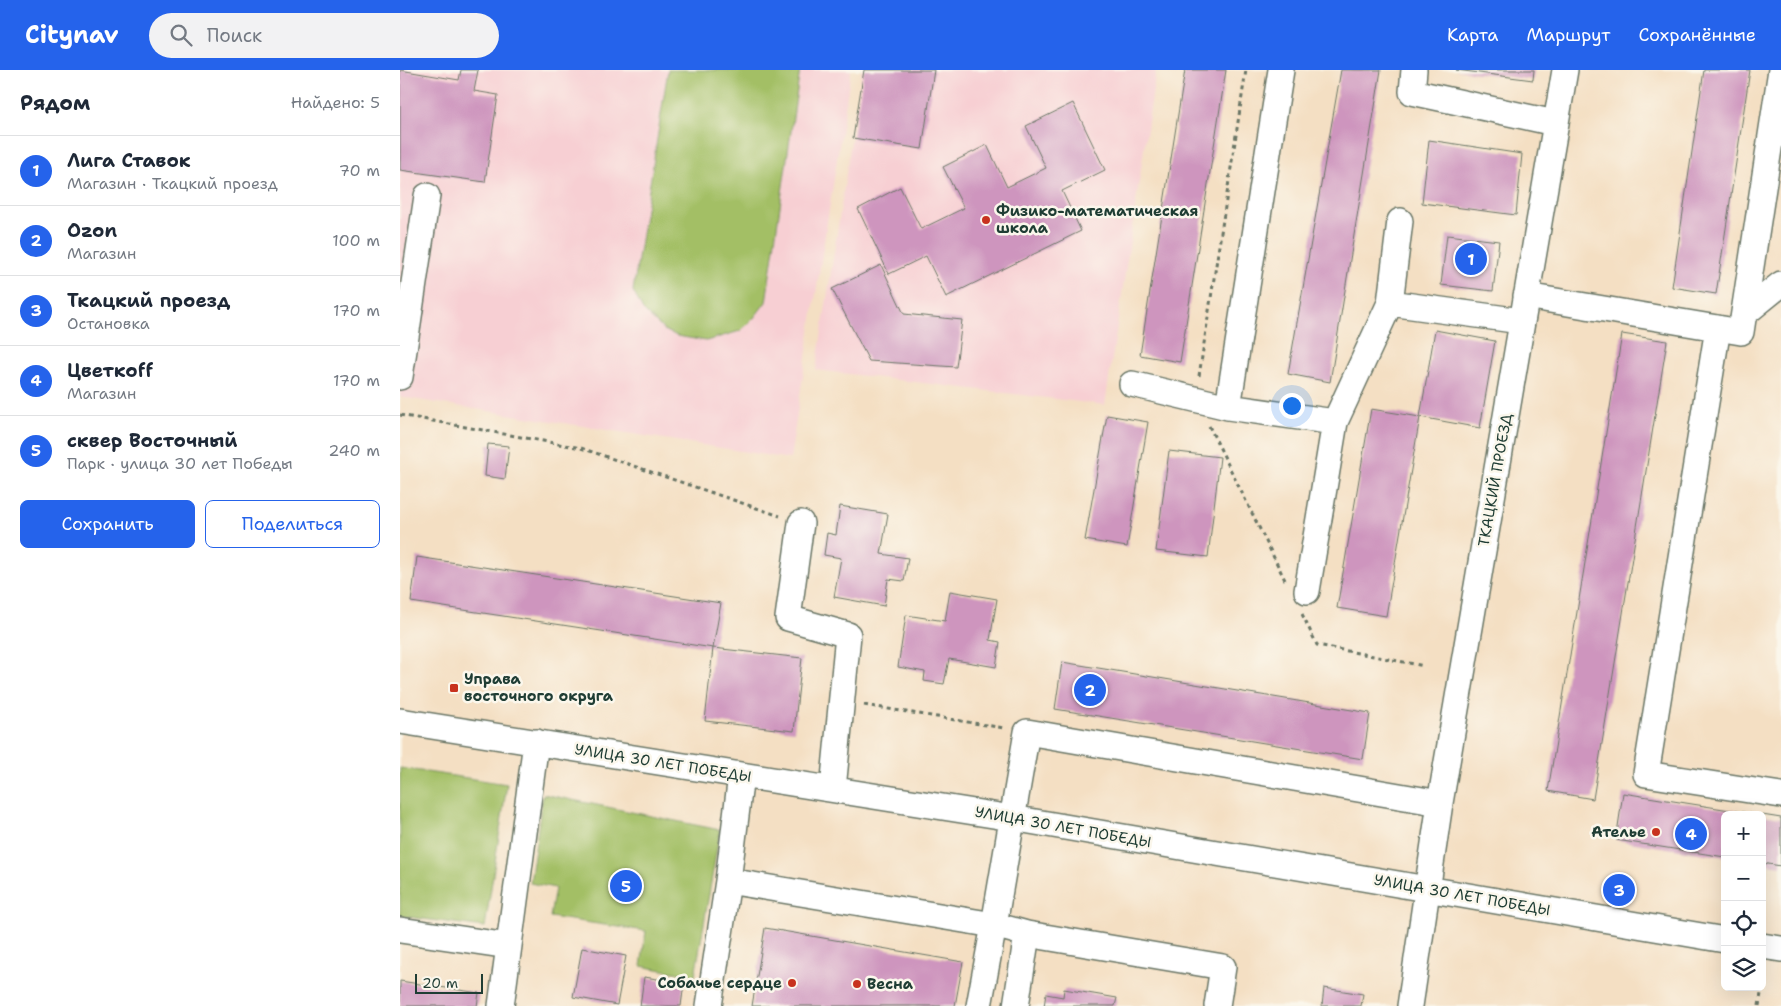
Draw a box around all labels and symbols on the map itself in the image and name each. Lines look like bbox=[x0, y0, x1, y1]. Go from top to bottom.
place label: Физико-математическая школа bbox=[996, 201, 1198, 238]
marker: Физико-математическая школа bbox=[980, 214, 992, 226]
pin: 1 bbox=[1455, 240, 1487, 278]
your location bbox=[1279, 393, 1305, 419]
street label: ТКАЦКИЙ ПРОЕЗД bbox=[1472, 411, 1517, 548]
place label: Управа восточного округа bbox=[464, 669, 614, 706]
pin: 2 bbox=[1074, 671, 1106, 709]
marker: Управа восточного округа bbox=[448, 682, 460, 694]
street label: УЛИЦА 30 ЛЕТ ПОБЕДЫ bbox=[573, 739, 753, 787]
street label: УЛИЦА 30 ЛЕТ ПОБЕДЫ bbox=[973, 802, 1153, 852]
pin: 4 bbox=[1675, 815, 1707, 853]
place label: Ателье bbox=[1591, 822, 1646, 842]
marker: Ателье bbox=[1650, 826, 1662, 838]
pin: 5 bbox=[610, 867, 642, 905]
street label: УЛИЦА 30 ЛЕТ ПОБЕДЫ bbox=[1372, 870, 1552, 920]
pin: 3 bbox=[1603, 871, 1635, 909]
scale bar bbox=[415, 971, 482, 994]
place label: Собачье сердце bbox=[657, 973, 782, 993]
place label: Весна bbox=[867, 974, 914, 994]
marker: Собачье сердце bbox=[786, 977, 798, 989]
marker: Весна bbox=[851, 978, 863, 990]

